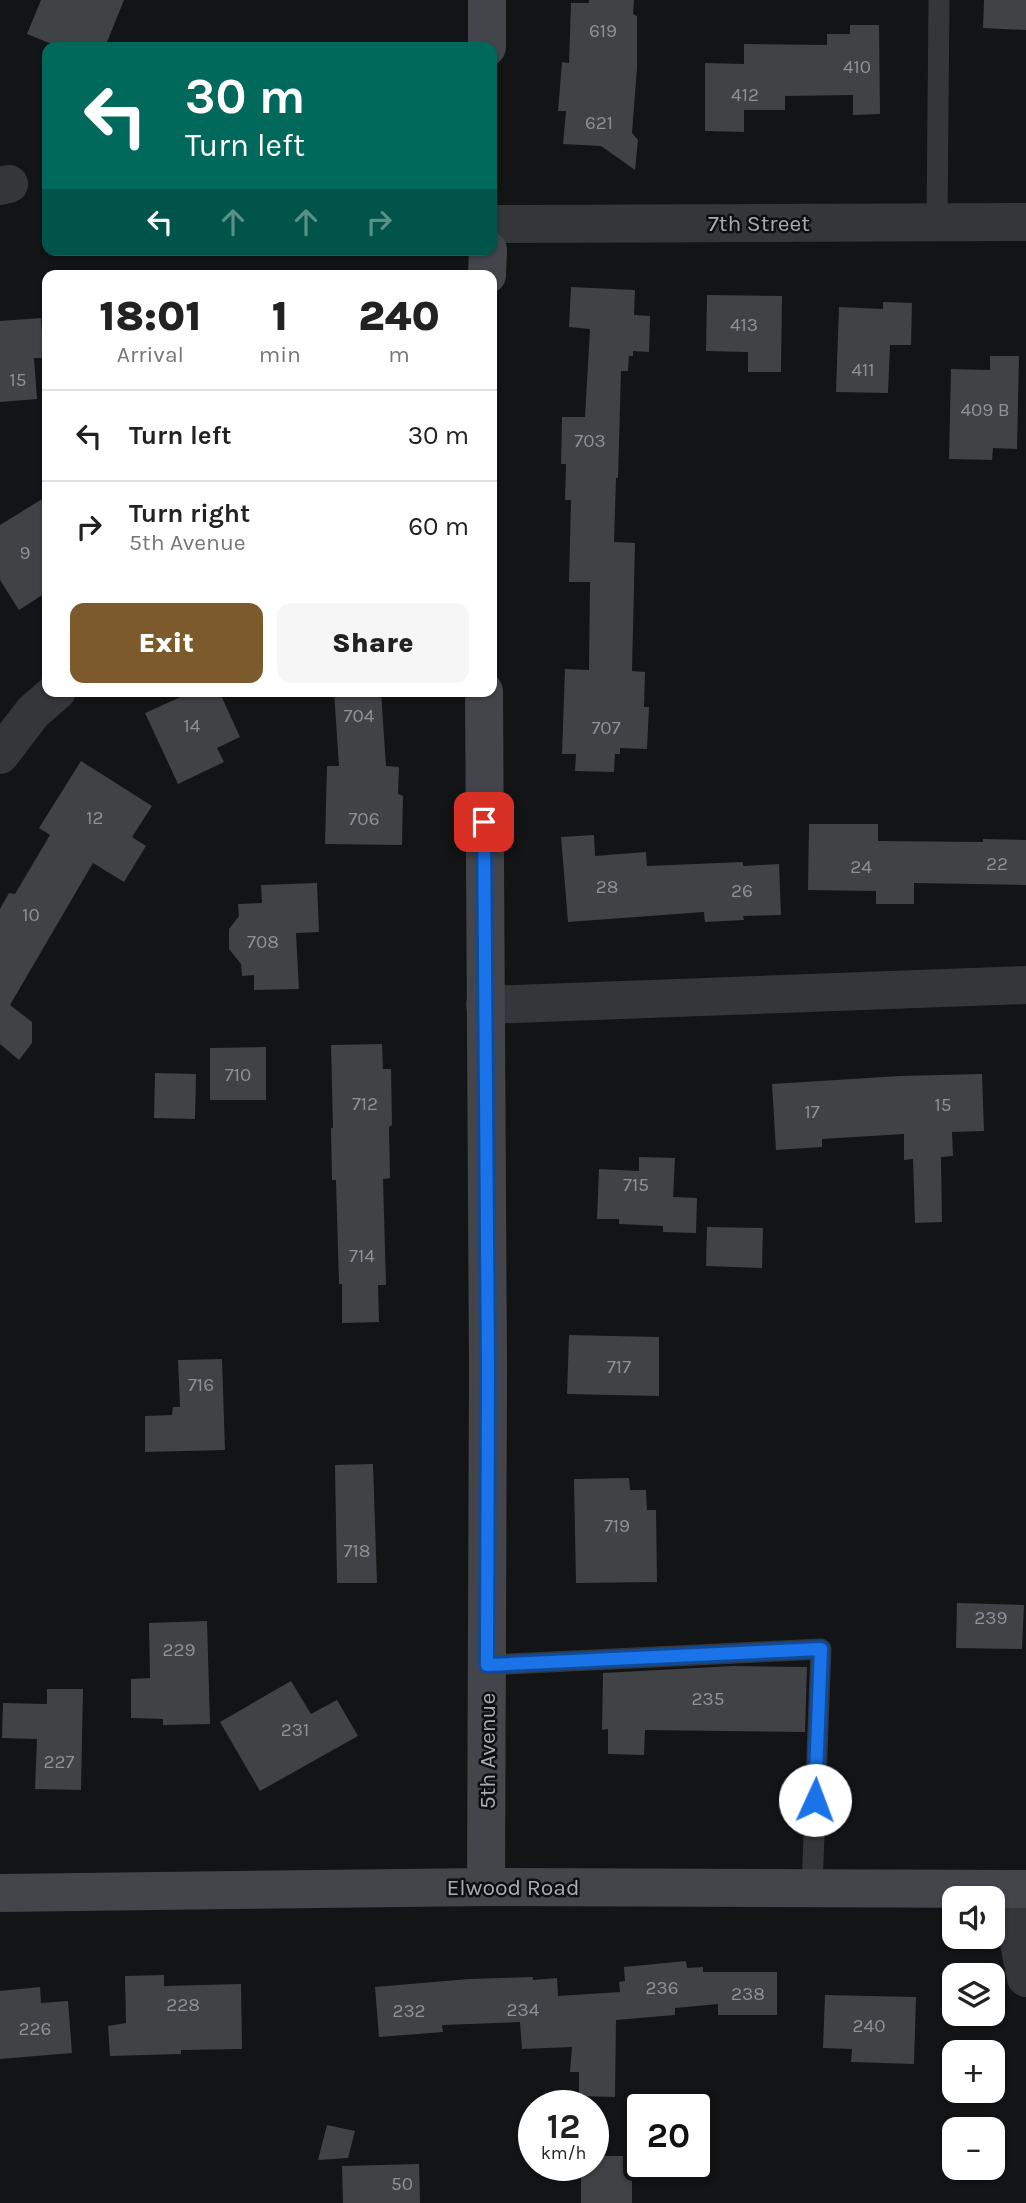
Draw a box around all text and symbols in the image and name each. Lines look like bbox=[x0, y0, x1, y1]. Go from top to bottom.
house number: 619 bbox=[589, 20, 617, 42]
house number: 410 bbox=[843, 56, 871, 78]
text: 30 m bbox=[185, 68, 305, 125]
icon: left bbox=[70, 70, 161, 161]
house number: 412 bbox=[731, 84, 759, 106]
house number: 621 bbox=[585, 112, 613, 134]
text: Turn left bbox=[185, 127, 305, 164]
icon: left bbox=[141, 203, 179, 241]
icon: ahead bbox=[214, 203, 252, 241]
icon: ahead bbox=[287, 203, 325, 241]
icon: right bbox=[360, 203, 398, 241]
street label: 7th Street bbox=[708, 210, 810, 237]
text: 18:01 bbox=[99, 291, 201, 341]
text: 1 bbox=[272, 291, 288, 341]
text: 240 bbox=[358, 291, 440, 341]
house number: 413 bbox=[730, 314, 758, 336]
text: Arrival bbox=[117, 341, 184, 368]
text: min bbox=[259, 341, 301, 368]
text: m bbox=[388, 341, 410, 368]
house number: 411 bbox=[851, 359, 875, 381]
house number: 15 bbox=[9, 369, 27, 391]
house number: 409 B bbox=[960, 399, 1010, 421]
icon: left bbox=[70, 417, 108, 455]
text: Turn left bbox=[129, 420, 231, 451]
text: 30 m bbox=[408, 420, 469, 451]
house number: 703 bbox=[574, 430, 606, 452]
text: Turn right bbox=[129, 498, 250, 529]
icon: right bbox=[70, 508, 108, 546]
text: 60 m bbox=[408, 511, 469, 542]
text: 5th Avenue bbox=[129, 529, 246, 556]
house number: 9 bbox=[19, 542, 31, 564]
button: Exit bbox=[70, 603, 263, 683]
button: Share bbox=[277, 603, 469, 683]
house number: 704 bbox=[344, 705, 375, 727]
house number: 14 bbox=[184, 715, 201, 737]
house number: 707 bbox=[591, 717, 621, 739]
pin bbox=[454, 792, 514, 852]
icon: arrive bbox=[465, 803, 503, 841]
house number: 12 bbox=[86, 807, 104, 829]
house number: 706 bbox=[348, 808, 380, 830]
house number: 22 bbox=[986, 853, 1008, 875]
house number: 24 bbox=[850, 856, 872, 878]
house number: 28 bbox=[596, 876, 618, 898]
house number: 26 bbox=[731, 880, 753, 902]
house number: 10 bbox=[22, 904, 40, 926]
house number: 708 bbox=[247, 931, 279, 953]
house number: 710 bbox=[225, 1064, 251, 1086]
house number: 712 bbox=[352, 1093, 378, 1115]
house number: 15 bbox=[934, 1094, 952, 1116]
house number: 17 bbox=[804, 1101, 820, 1123]
house number: 715 bbox=[623, 1174, 649, 1196]
house number: 714 bbox=[349, 1245, 375, 1267]
house number: 717 bbox=[607, 1356, 631, 1378]
house number: 716 bbox=[188, 1374, 214, 1396]
house number: 719 bbox=[604, 1515, 630, 1537]
house number: 718 bbox=[344, 1540, 370, 1562]
house number: 239 bbox=[974, 1607, 1008, 1629]
house number: 229 bbox=[162, 1639, 196, 1661]
house number: 235 bbox=[692, 1688, 724, 1710]
street label: 5th Avenue bbox=[474, 1693, 501, 1809]
house number: 231 bbox=[281, 1719, 309, 1741]
house number: 227 bbox=[44, 1751, 75, 1773]
position arrow bbox=[778, 1763, 852, 1837]
street label: Elwood Road bbox=[446, 1874, 580, 1901]
map controls bbox=[942, 1886, 1005, 2180]
button: sound bbox=[942, 1886, 1005, 1949]
button: layers bbox=[942, 1963, 1005, 2026]
house number: 236 bbox=[645, 1977, 679, 1999]
house number: 238 bbox=[731, 1983, 765, 2005]
house number: 228 bbox=[166, 1994, 200, 2016]
house number: 234 bbox=[507, 1999, 540, 2021]
house number: 232 bbox=[392, 2000, 426, 2022]
house number: 240 bbox=[853, 2015, 885, 2037]
house number: 226 bbox=[19, 2018, 51, 2040]
button: + bbox=[942, 2040, 1005, 2103]
speed limit sign: 20 bbox=[623, 2090, 714, 2181]
text: 12 bbox=[547, 2106, 580, 2147]
button: − bbox=[942, 2117, 1005, 2180]
text: km/h bbox=[541, 2142, 586, 2164]
house number: 50 bbox=[391, 2173, 413, 2195]

